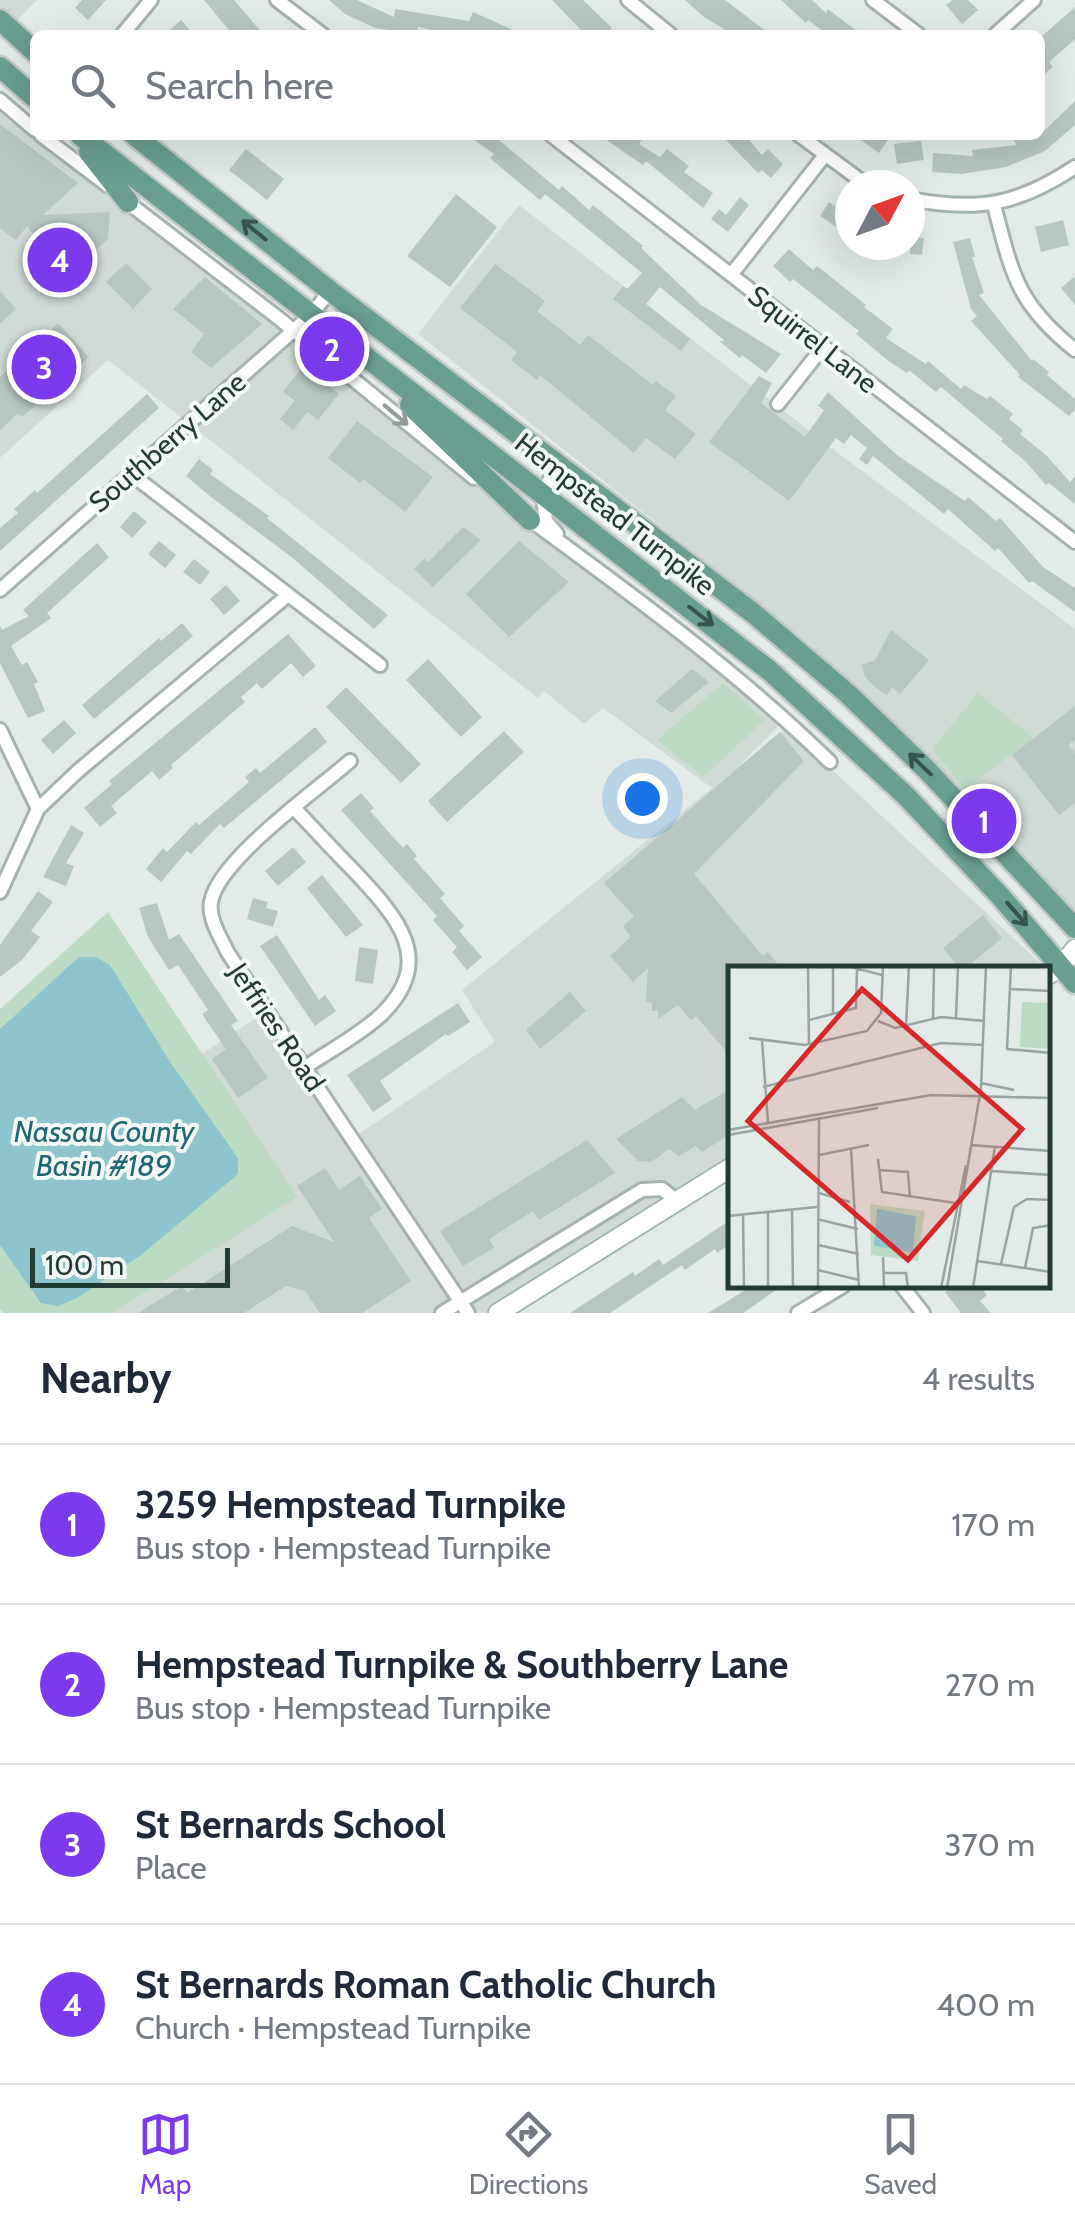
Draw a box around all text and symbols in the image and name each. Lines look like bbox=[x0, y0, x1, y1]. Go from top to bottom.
search box bbox=[30, 30, 1045, 140]
icon: search bbox=[65, 58, 120, 113]
text: Search here bbox=[145, 62, 334, 109]
north arrow bbox=[835, 170, 925, 260]
one-way arrow bbox=[241, 219, 267, 241]
pin: 4 bbox=[28, 222, 92, 298]
street label: Squirrel Lane bbox=[742, 278, 884, 400]
pin: 2 bbox=[300, 312, 364, 386]
pin: 3 bbox=[12, 330, 76, 404]
street label: Southberry Lane bbox=[82, 365, 252, 519]
one-way arrow bbox=[382, 404, 408, 426]
street label: Hempstead Turnpike bbox=[508, 426, 722, 602]
one-way arrow bbox=[687, 605, 714, 626]
one-way arrow bbox=[909, 752, 933, 776]
your location bbox=[617, 773, 668, 824]
pin: 1 bbox=[952, 784, 1016, 858]
one-way arrow bbox=[1005, 901, 1027, 927]
street label: Jeffries Road bbox=[221, 956, 332, 1098]
inset map bbox=[728, 966, 1050, 1288]
water label: Nassau County Basin #189 bbox=[14, 1113, 196, 1184]
scale bar bbox=[30, 1243, 230, 1288]
text: 100 m bbox=[45, 1248, 124, 1282]
text: Nearby bbox=[40, 1352, 172, 1404]
text: 4 results bbox=[922, 1359, 1035, 1398]
text: 3259 Hempstead Turnpike bbox=[135, 1481, 566, 1528]
text: 1 bbox=[67, 1505, 78, 1544]
text: 170 m bbox=[951, 1505, 1035, 1544]
text: Bus stop · Hempstead Turnpike bbox=[135, 1528, 551, 1567]
text: Hempstead Turnpike & Southberry Lane bbox=[135, 1641, 788, 1688]
text: 2 bbox=[64, 1665, 81, 1704]
text: 270 m bbox=[945, 1665, 1035, 1704]
text: Bus stop · Hempstead Turnpike bbox=[135, 1688, 551, 1727]
text: St Bernards School bbox=[135, 1801, 446, 1848]
text: 3 bbox=[64, 1825, 81, 1864]
text: 370 m bbox=[944, 1825, 1035, 1864]
text: Place bbox=[135, 1848, 207, 1887]
text: St Bernards Roman Catholic Church bbox=[135, 1961, 716, 2008]
text: 4 bbox=[63, 1985, 82, 2024]
text: 400 m bbox=[937, 1985, 1035, 2024]
text: Church · Hempstead Turnpike bbox=[135, 2008, 531, 2047]
tab: Map bbox=[138, 2107, 193, 2201]
tab: Directions bbox=[469, 2107, 588, 2201]
tab: Saved bbox=[864, 2107, 937, 2201]

